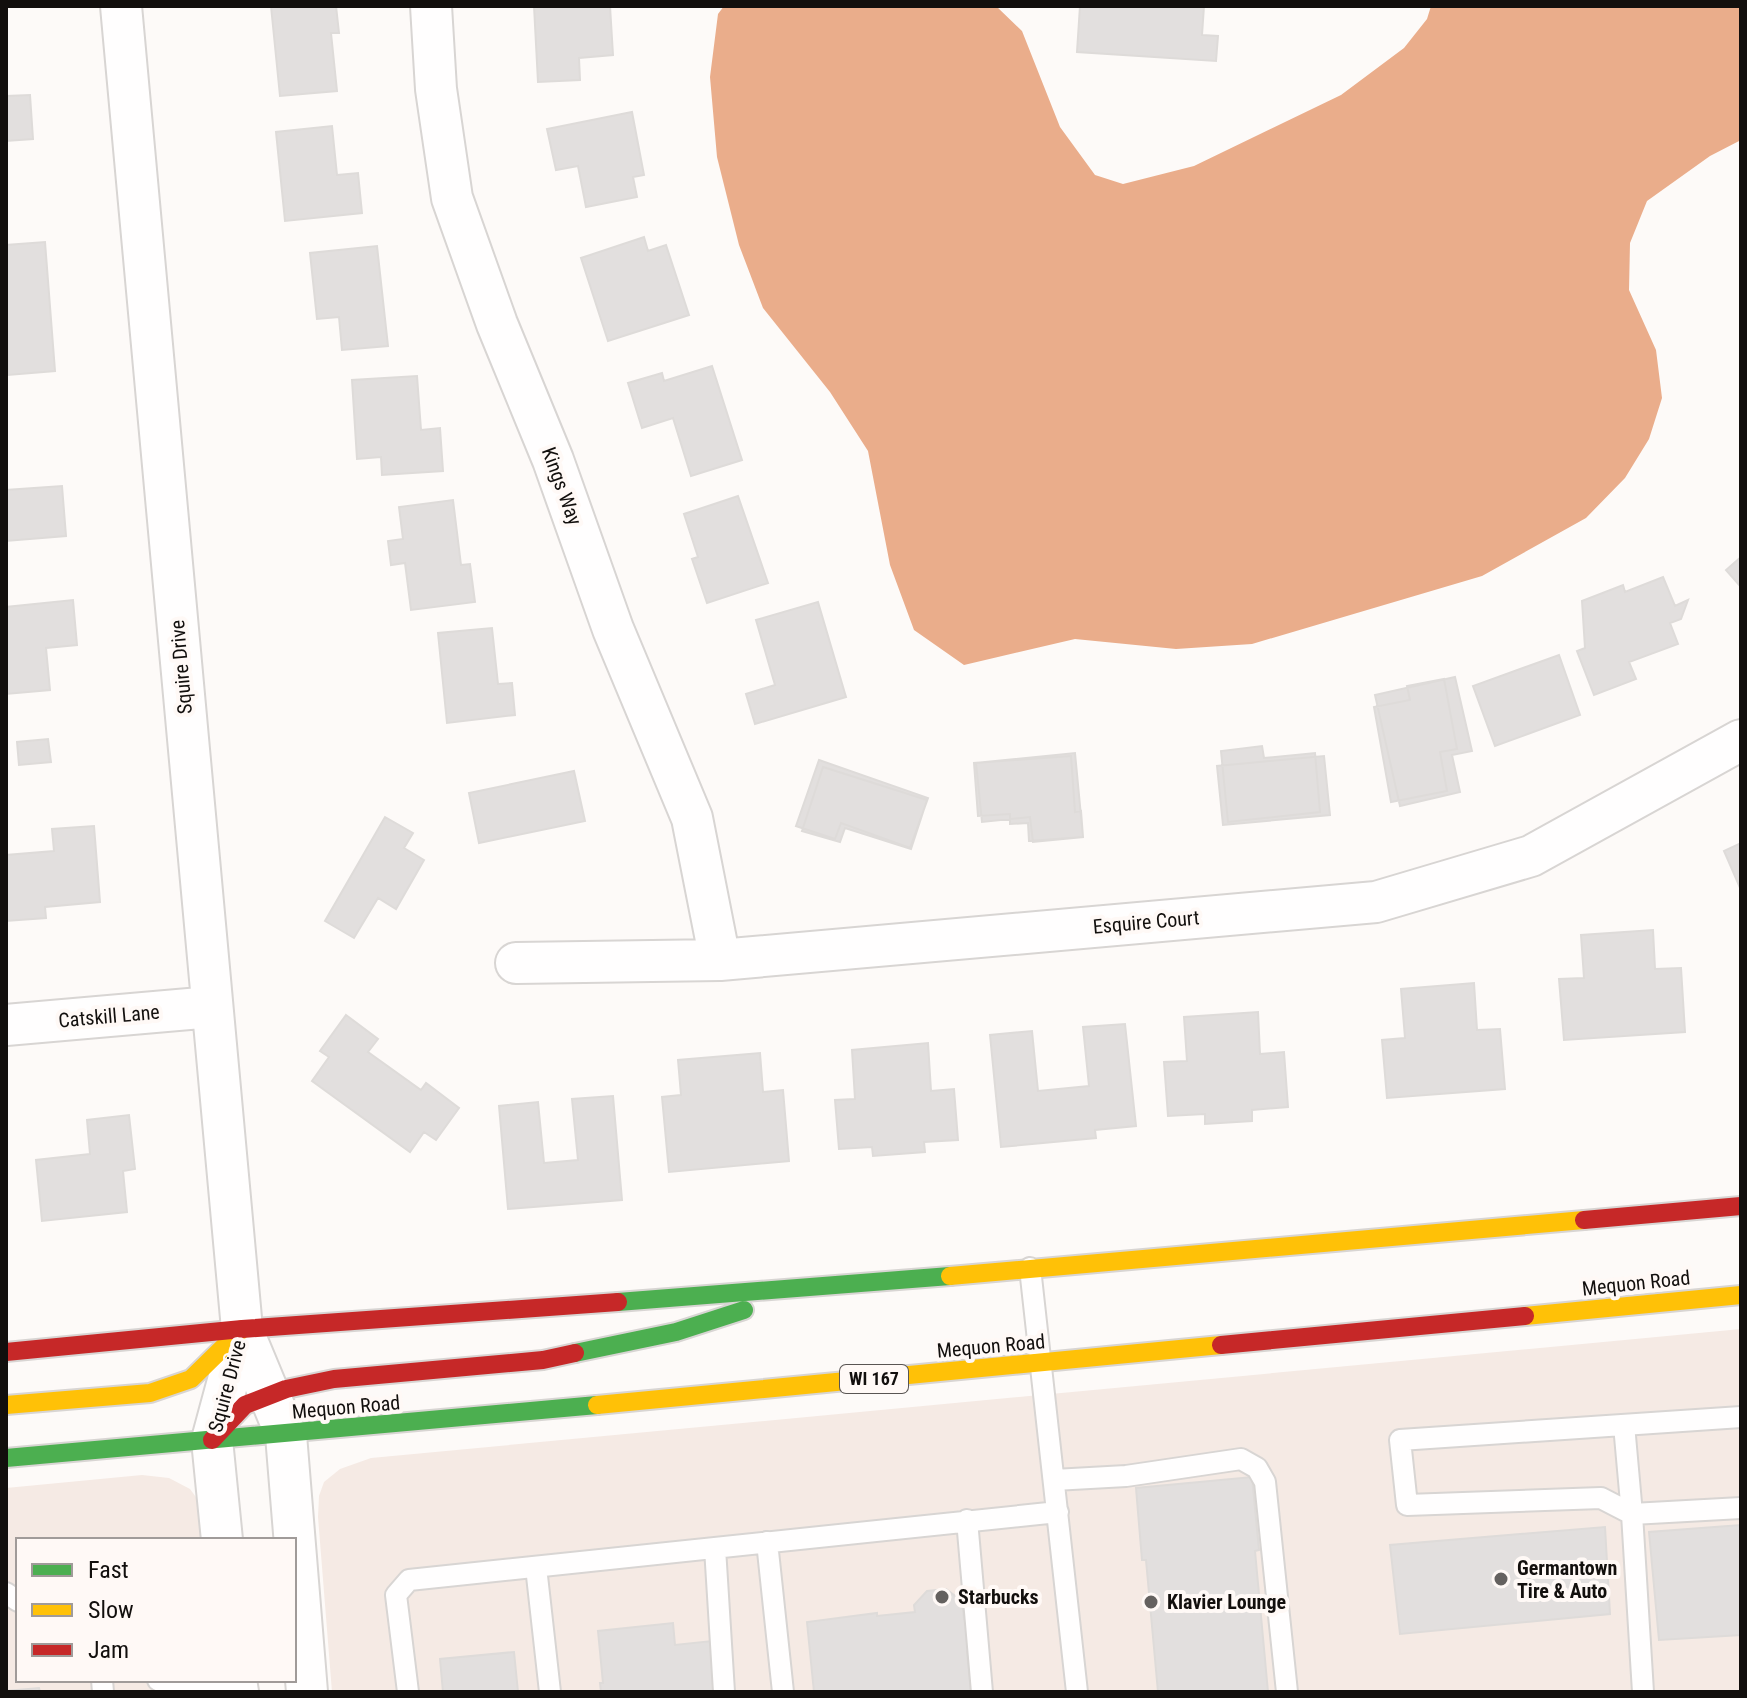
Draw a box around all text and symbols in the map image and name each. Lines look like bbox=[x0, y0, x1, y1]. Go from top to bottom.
street label: Kings Way bbox=[537, 444, 587, 528]
street label: Squire Drive bbox=[165, 619, 197, 715]
street label: Esquire Court bbox=[1092, 905, 1200, 939]
street label: Catskill Lane bbox=[57, 1000, 161, 1032]
street label: Mequon Road bbox=[1581, 1265, 1691, 1301]
street label: Mequon Road bbox=[936, 1329, 1046, 1363]
street label: Squire Drive bbox=[203, 1337, 251, 1435]
road number: WI 167 bbox=[840, 1365, 908, 1393]
street label: Mequon Road bbox=[291, 1390, 401, 1424]
legend bbox=[16, 1538, 296, 1682]
text: Fast bbox=[88, 1556, 129, 1584]
place label: Germantown Tire & Auto bbox=[1517, 1556, 1617, 1603]
marker: Germantown Tire & Auto bbox=[1492, 1570, 1510, 1588]
place label: Starbucks bbox=[958, 1585, 1039, 1609]
marker: Starbucks bbox=[933, 1588, 951, 1606]
place label: Klavier Lounge bbox=[1167, 1590, 1286, 1614]
marker: Klavier Lounge bbox=[1142, 1593, 1160, 1611]
text: Slow bbox=[88, 1596, 134, 1624]
text: Jam bbox=[88, 1636, 129, 1664]

